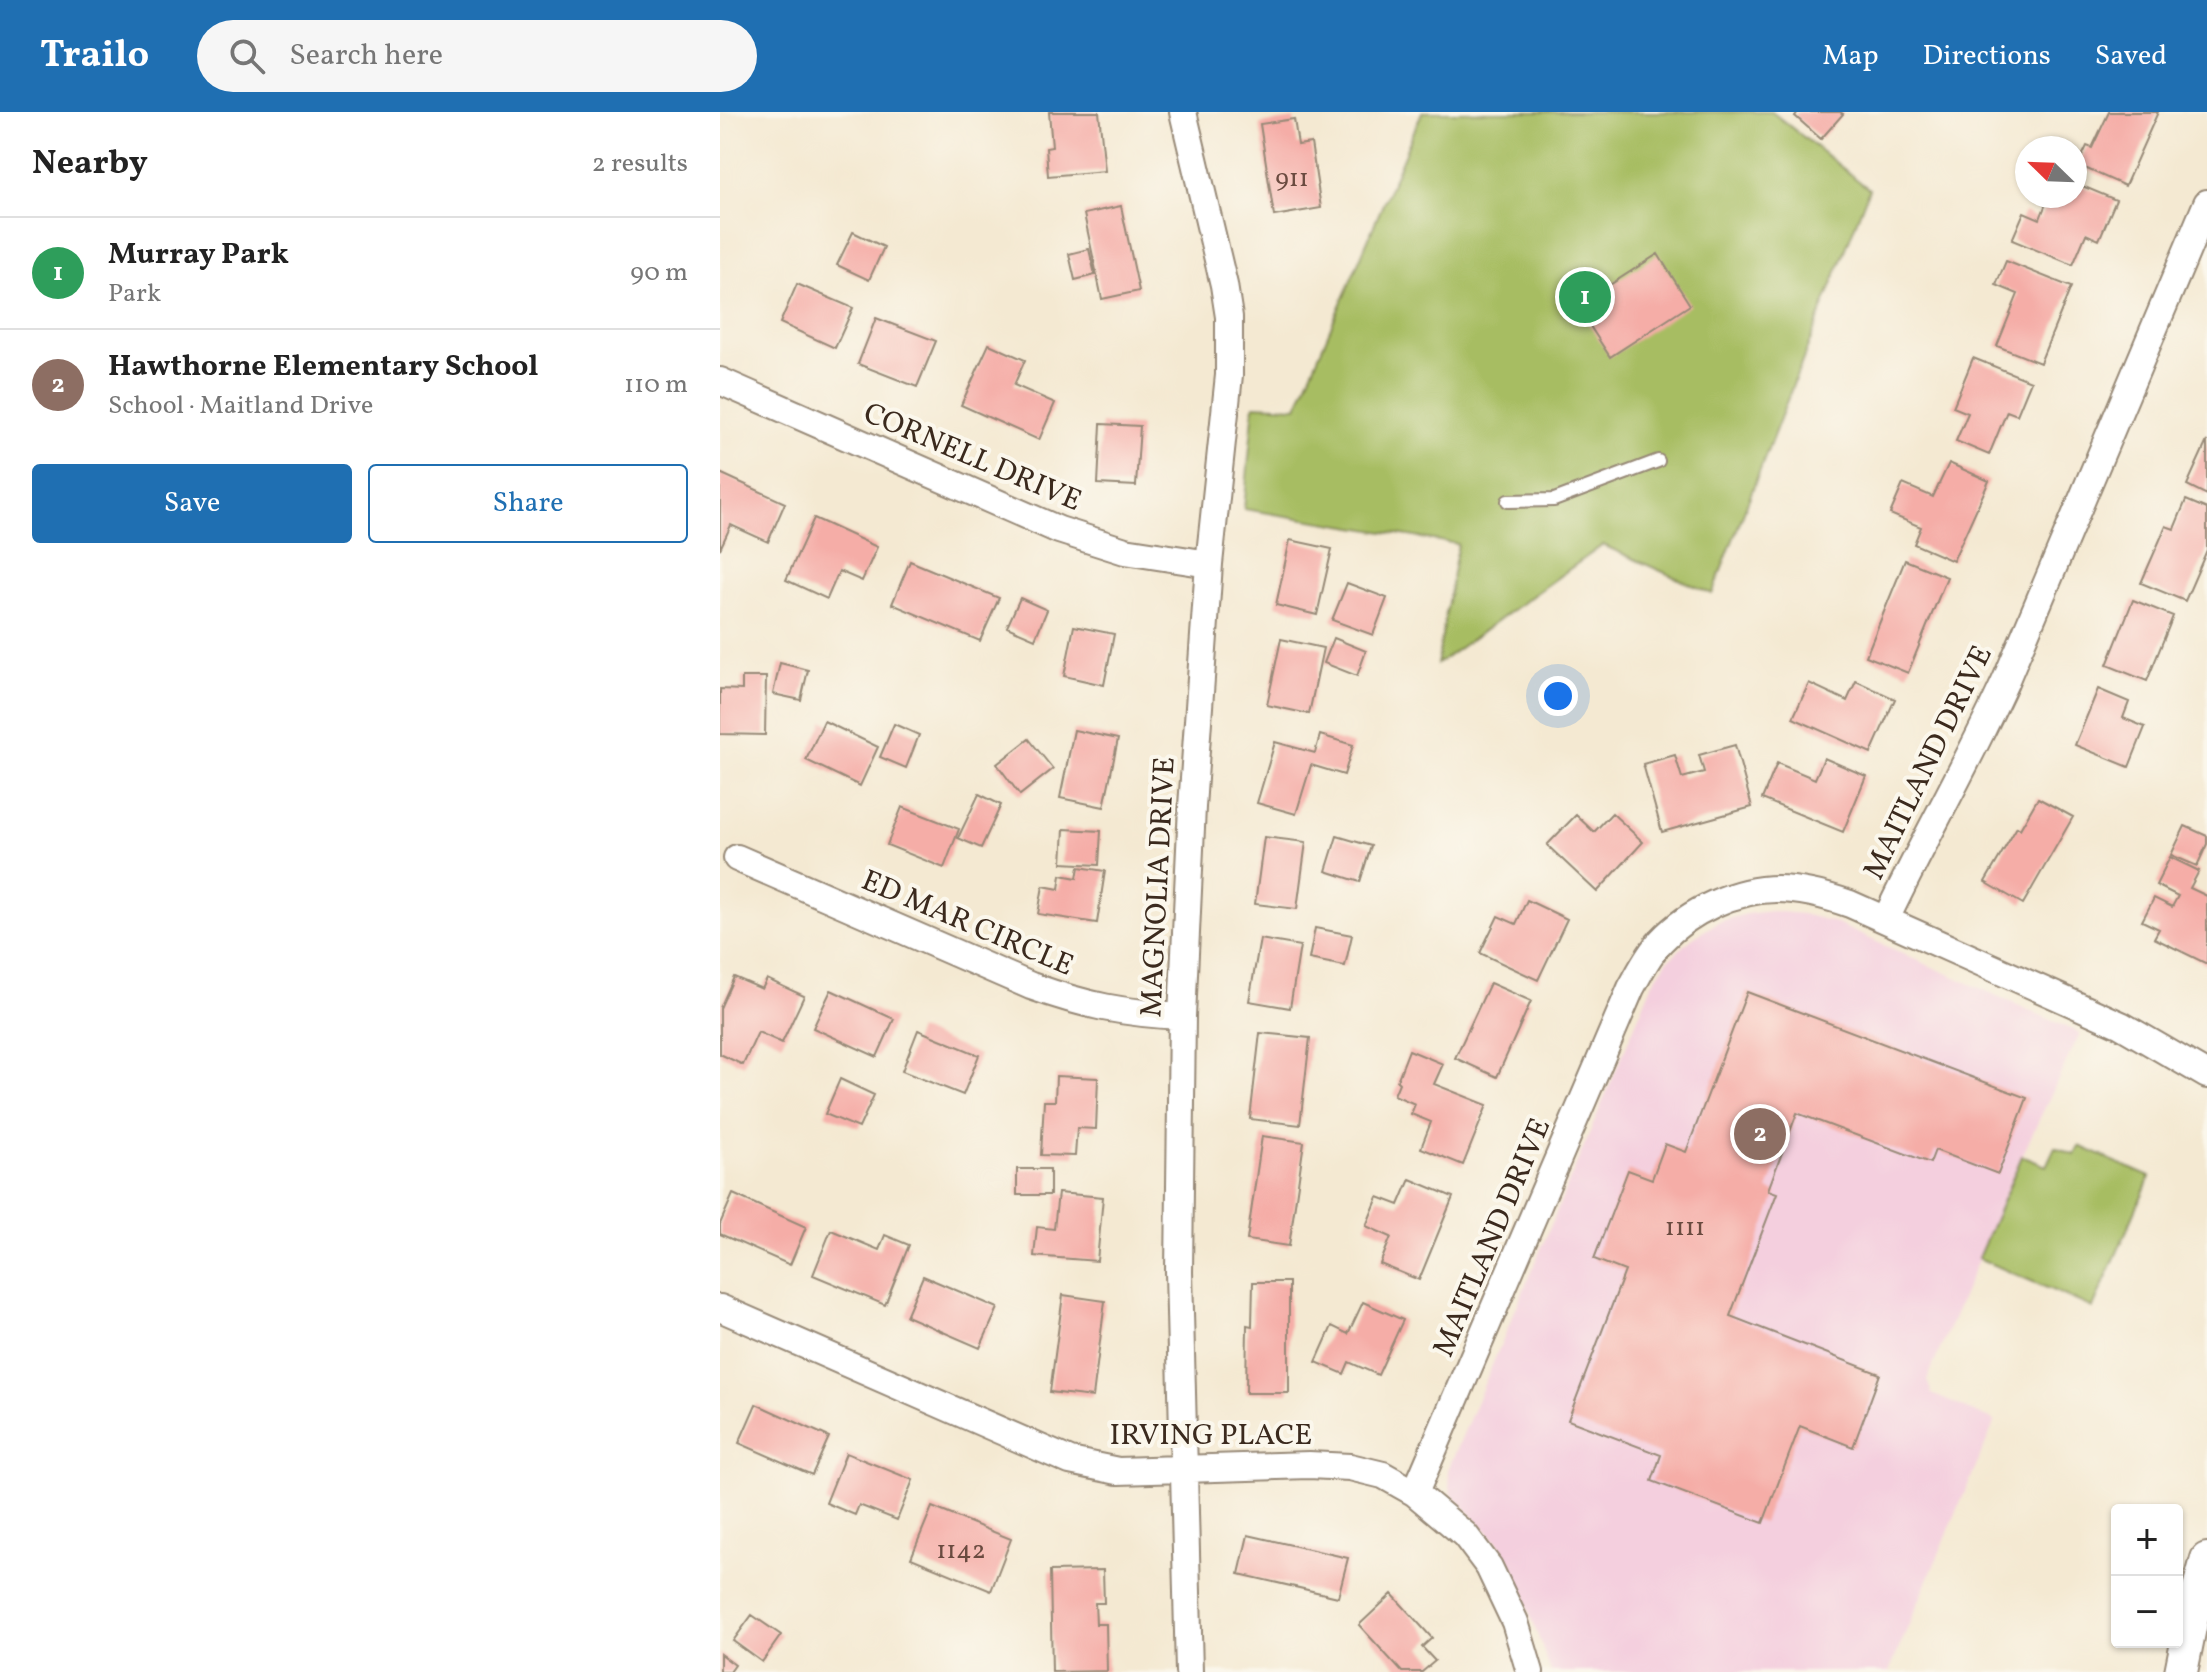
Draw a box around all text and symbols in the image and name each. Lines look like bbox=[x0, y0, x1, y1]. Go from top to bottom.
search box bbox=[197, 20, 757, 92]
text: Trailo bbox=[40, 30, 149, 83]
icon: search bbox=[225, 34, 269, 78]
text: Search here bbox=[289, 35, 443, 77]
text: Map bbox=[1823, 37, 1879, 76]
text: Directions bbox=[1923, 37, 2051, 76]
text: Saved bbox=[2095, 37, 2167, 76]
north arrow bbox=[2015, 136, 2087, 208]
text: Nearby bbox=[32, 141, 148, 188]
text: 2 results bbox=[592, 146, 688, 182]
house number: 911 bbox=[1275, 161, 1309, 197]
text: Murray Park bbox=[108, 234, 289, 276]
text: 1 bbox=[53, 255, 63, 291]
text: 90 m bbox=[630, 255, 688, 291]
pin: 1 bbox=[1559, 267, 1611, 327]
text: Park bbox=[108, 276, 161, 312]
text: Hawthorne Elementary School bbox=[108, 346, 539, 388]
text: 2 bbox=[51, 367, 65, 403]
text: 110 m bbox=[624, 367, 688, 403]
text: School · Maitland Drive bbox=[108, 388, 373, 424]
street label: CORNELL DRIVE bbox=[857, 393, 1088, 523]
button: Save bbox=[32, 464, 352, 543]
button: Share bbox=[368, 464, 688, 543]
street label: MAITLAND DRIVE bbox=[1854, 639, 2004, 887]
your location bbox=[1538, 676, 1578, 716]
street label: MAGNOLIA DRIVE bbox=[1131, 756, 1187, 1018]
street label: ED MAR CIRCLE bbox=[855, 860, 1080, 987]
pin: 2 bbox=[1734, 1104, 1786, 1164]
street label: MAITLAND DRIVE bbox=[1424, 1112, 1562, 1364]
house number: 1111 bbox=[1665, 1210, 1705, 1246]
street label: IRVING PLACE bbox=[1110, 1415, 1312, 1457]
map controls bbox=[2111, 1504, 2183, 1648]
button: + bbox=[2111, 1504, 2183, 1576]
house number: 1142 bbox=[936, 1533, 986, 1569]
button: − bbox=[2111, 1576, 2183, 1648]

